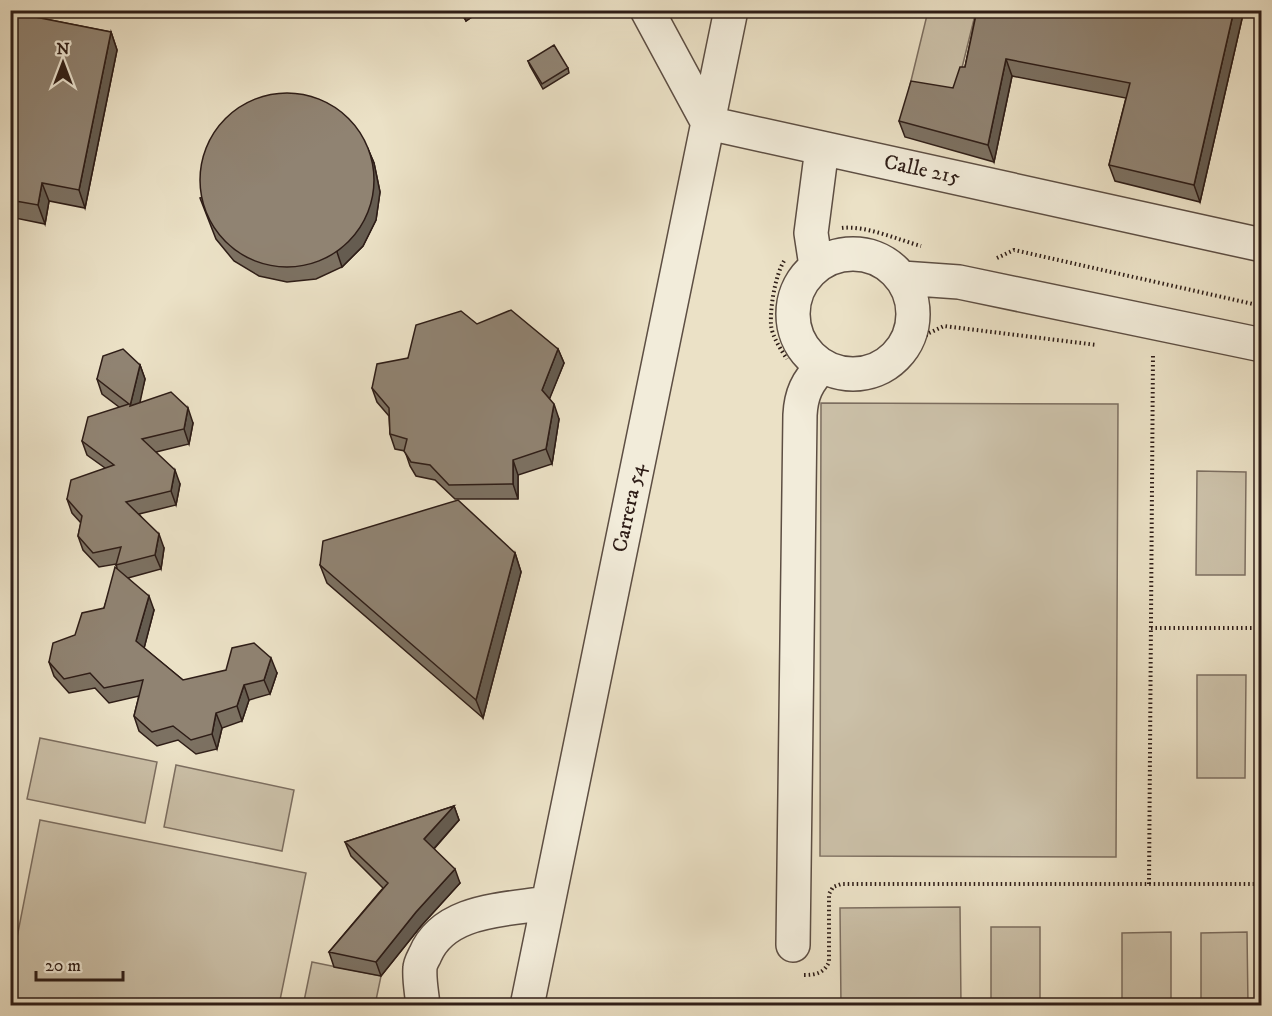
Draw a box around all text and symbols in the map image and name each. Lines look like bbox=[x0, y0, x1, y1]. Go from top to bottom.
north arrow bbox=[33, 33, 93, 93]
text: N bbox=[56, 39, 70, 59]
street label: Calle 215 bbox=[882, 149, 962, 191]
street label: Carrera 54 bbox=[607, 460, 651, 555]
scale bar bbox=[36, 944, 123, 982]
text: 20 m bbox=[45, 955, 81, 977]

